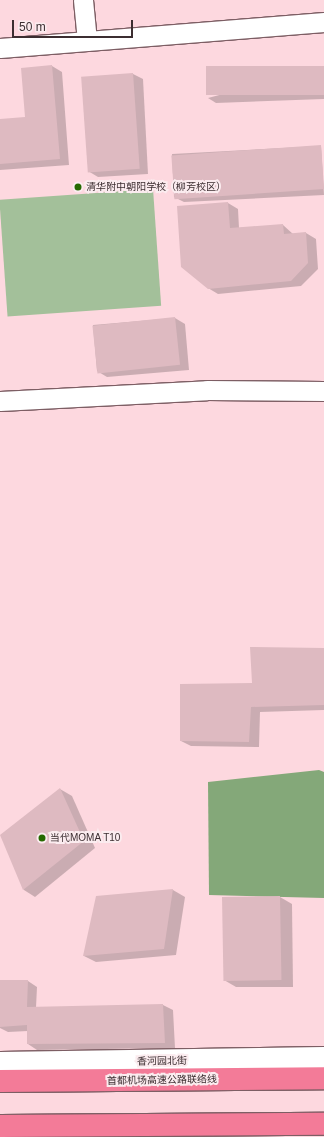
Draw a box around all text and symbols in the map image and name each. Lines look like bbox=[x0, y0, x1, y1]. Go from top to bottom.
scale bar bbox=[14, 12, 135, 38]
text: 50 m bbox=[19, 20, 46, 34]
place label: 清华附中朝阳学校（柳芳校区） bbox=[86, 181, 226, 193]
marker: 清华附中朝阳学校（柳芳校区） bbox=[73, 182, 83, 192]
place label: 当代MOMA T10 bbox=[50, 832, 121, 844]
marker: 当代MOMA T10 bbox=[37, 833, 47, 843]
street label: 香河园北街 bbox=[137, 1055, 187, 1067]
street label: 首都机场高速公路联络线 bbox=[107, 1073, 217, 1087]

